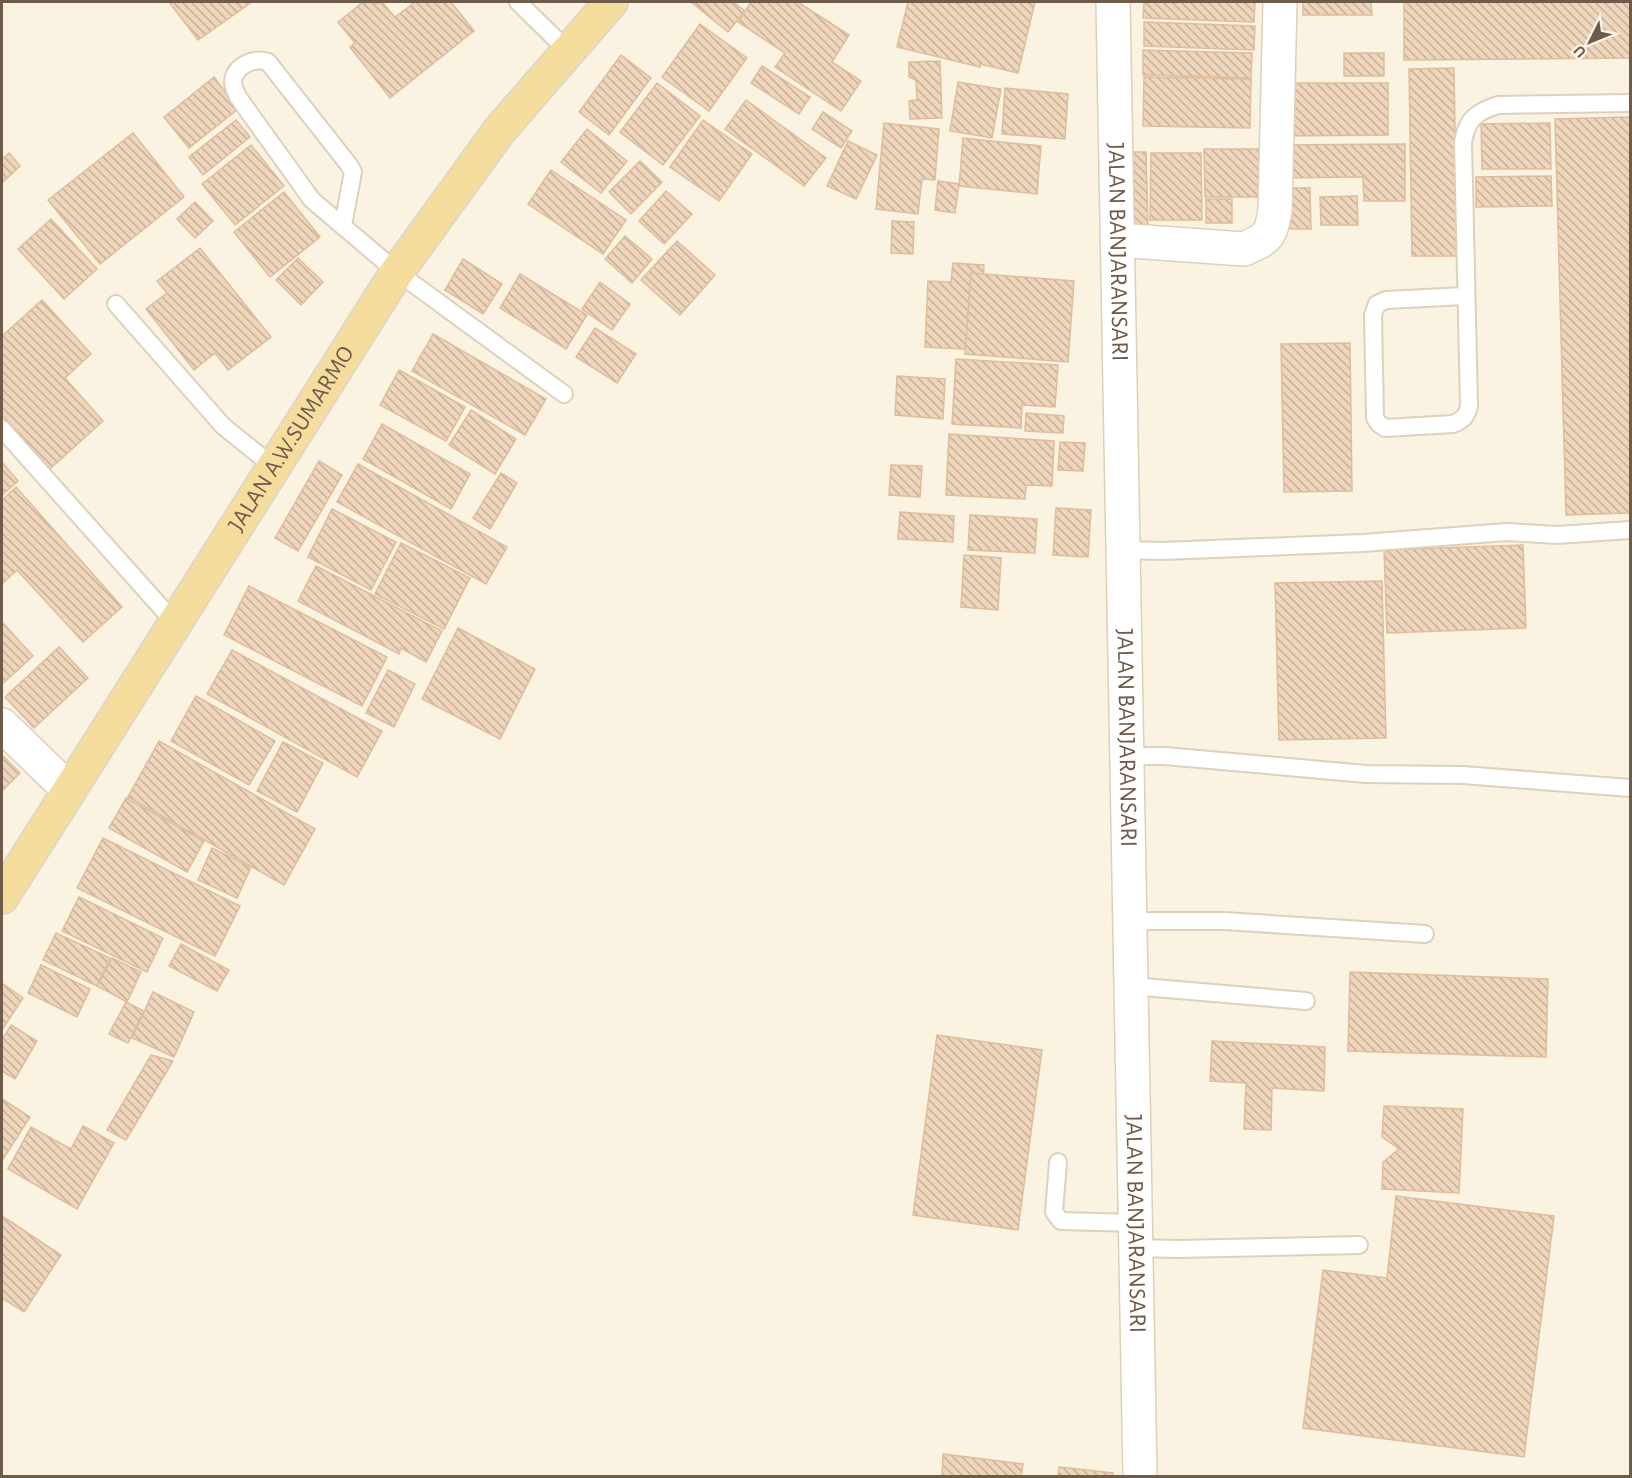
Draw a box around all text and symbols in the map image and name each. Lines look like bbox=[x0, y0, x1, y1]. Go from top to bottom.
north arrow bbox=[1560, 12, 1620, 72]
text: U bbox=[1570, 42, 1589, 61]
street label: JALAN BANJARANSARI bbox=[1104, 142, 1132, 361]
street label: JALAN A.W.SUMARMO bbox=[224, 342, 359, 536]
street label: JALAN BANJARANSARI bbox=[1112, 628, 1140, 847]
street label: JALAN BANJARANSARI bbox=[1121, 1114, 1149, 1333]

